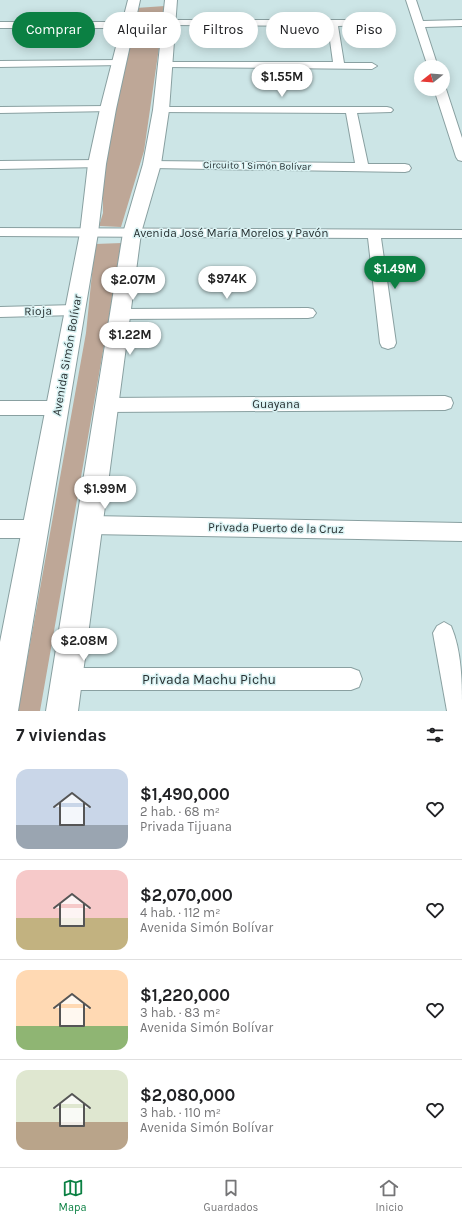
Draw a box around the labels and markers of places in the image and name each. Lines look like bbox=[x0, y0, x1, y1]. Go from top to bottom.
pin: $1.55M bbox=[249, 64, 315, 98]
pin: $1.49M bbox=[362, 256, 428, 290]
pin: $974K bbox=[199, 266, 255, 300]
pin: $2.07M bbox=[100, 267, 166, 301]
pin: $1.22M bbox=[97, 322, 163, 356]
pin: $1.99M bbox=[72, 476, 138, 510]
pin: $2.08M bbox=[51, 628, 117, 662]

